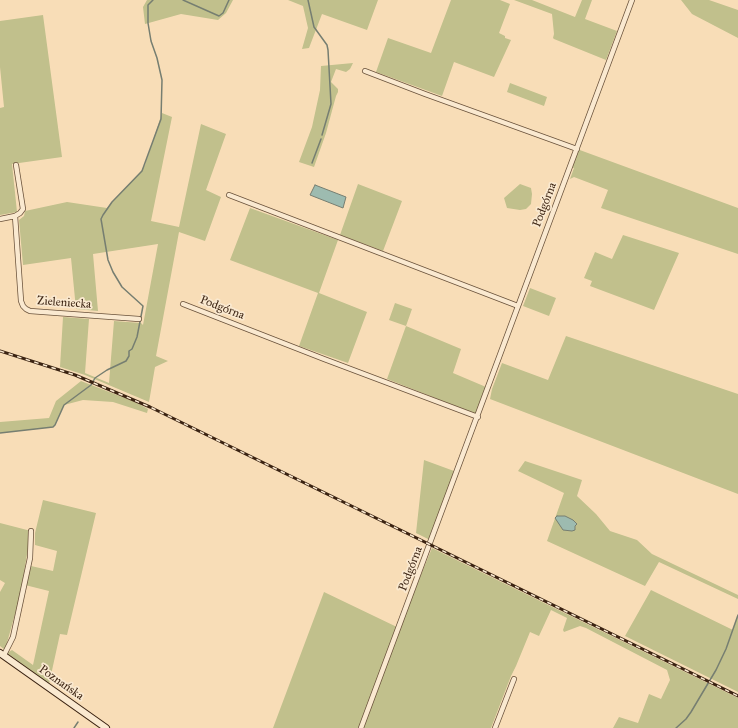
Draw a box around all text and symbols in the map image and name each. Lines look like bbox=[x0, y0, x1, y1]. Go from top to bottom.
street label: Podgórna bbox=[530, 181, 560, 229]
street label: Podgórna bbox=[198, 293, 246, 323]
street label: Zieleniecka bbox=[36, 294, 92, 312]
street label: Podgórna bbox=[396, 545, 426, 593]
street label: Poznańska bbox=[36, 662, 86, 704]

